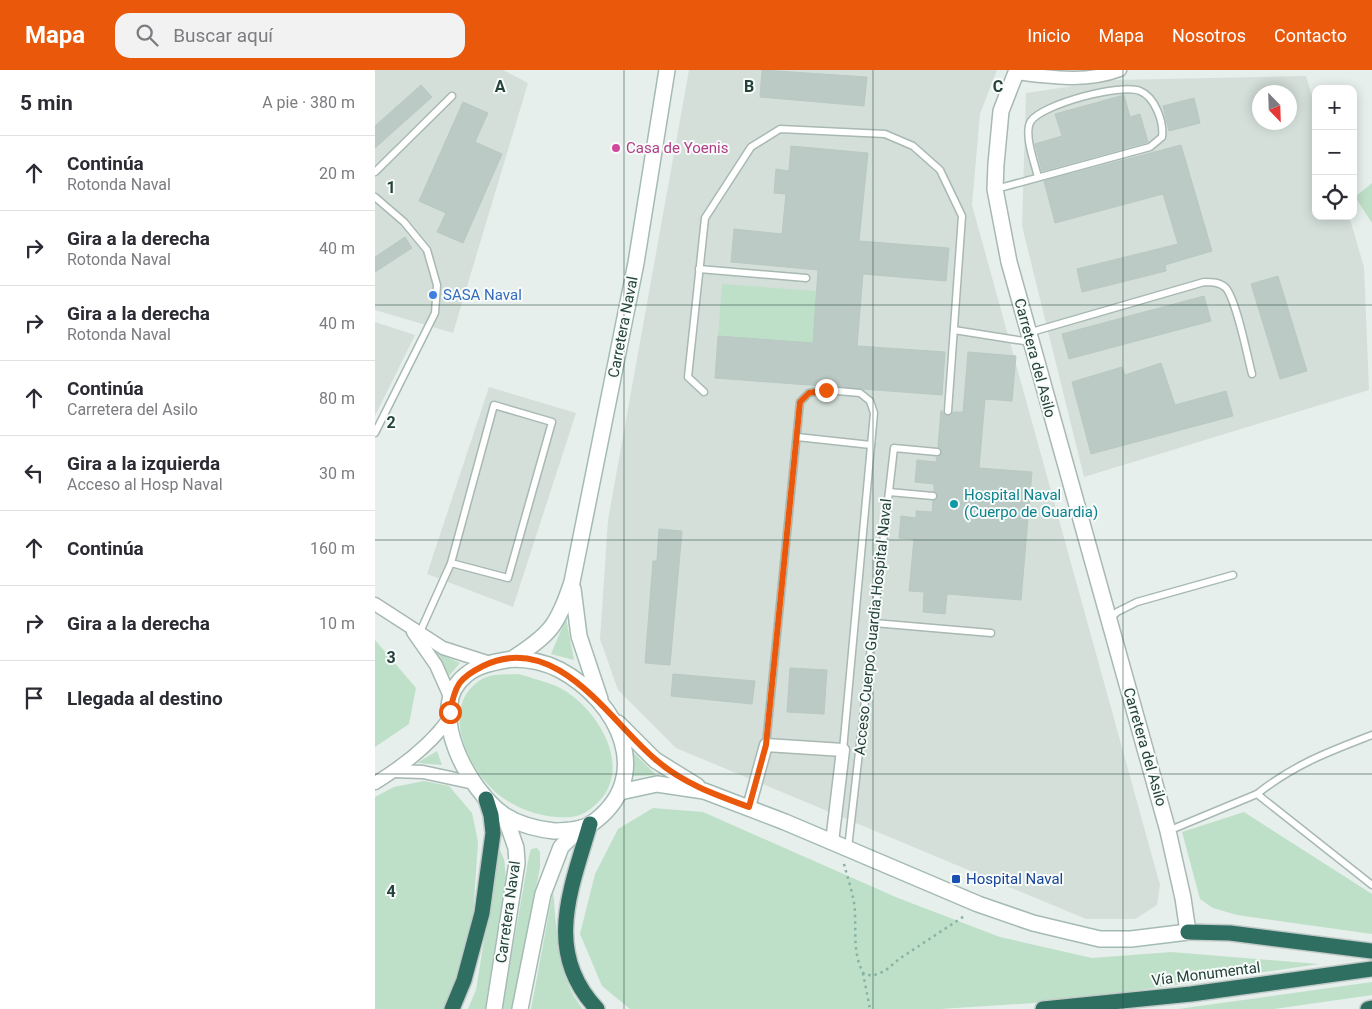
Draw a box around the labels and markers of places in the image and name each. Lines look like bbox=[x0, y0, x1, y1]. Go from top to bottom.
place label: Casa de Yoenis bbox=[626, 139, 728, 157]
marker: Casa de Yoenis bbox=[610, 142, 622, 154]
place label: SASA Naval bbox=[443, 286, 522, 304]
marker: SASA Naval bbox=[427, 289, 439, 301]
place label: Hospital Naval (Cuerpo de Guardia) bbox=[964, 486, 1098, 521]
marker: Hospital Naval (Cuerpo de Guardia) bbox=[948, 498, 960, 510]
place label: Hospital Naval bbox=[966, 870, 1063, 888]
marker: Hospital Naval bbox=[950, 873, 962, 885]

